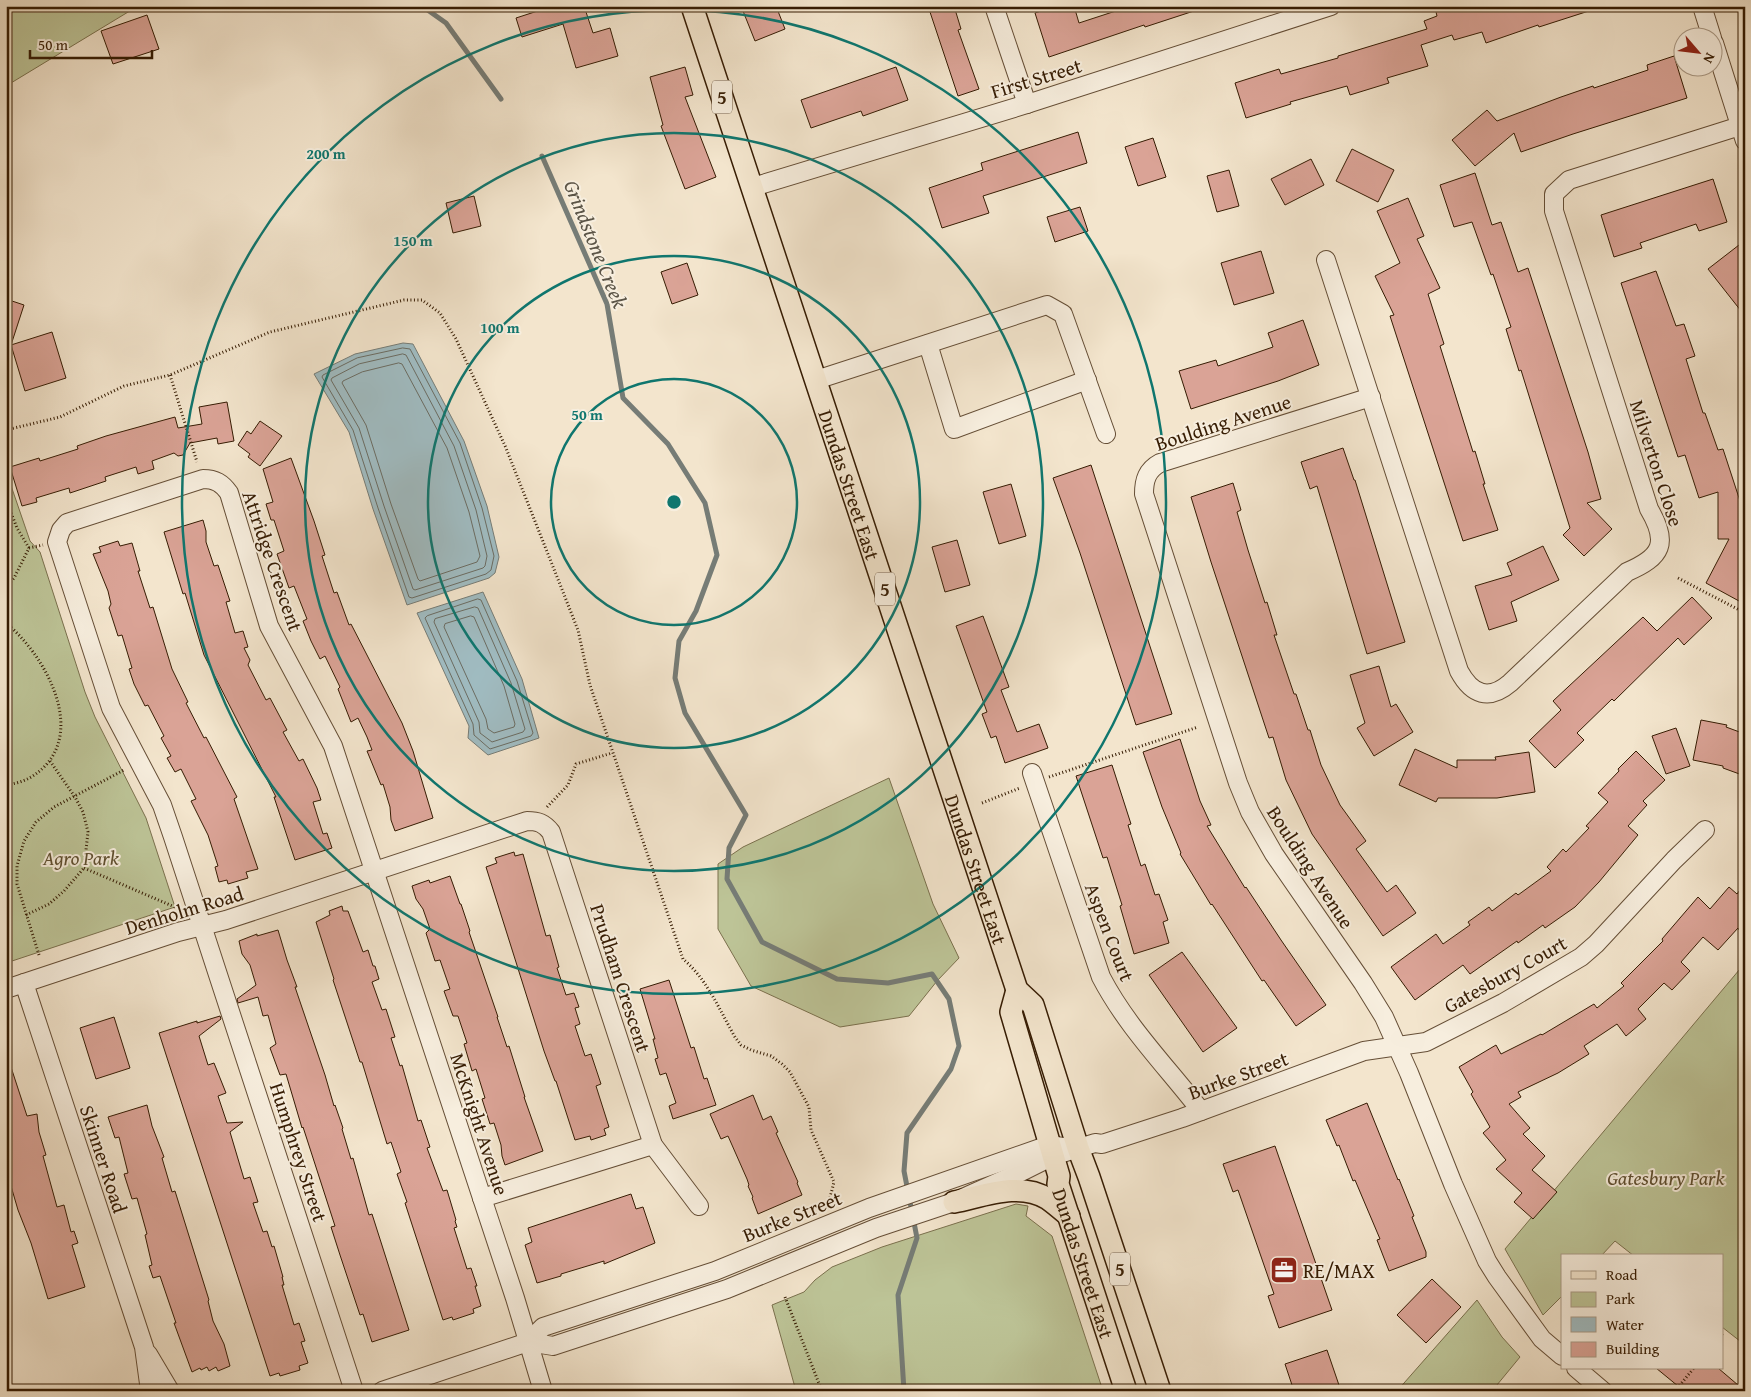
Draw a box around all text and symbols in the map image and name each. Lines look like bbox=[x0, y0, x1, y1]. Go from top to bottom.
scale bar bbox=[30, 28, 152, 60]
north arrow bbox=[1674, 28, 1724, 78]
text: 50 m bbox=[38, 34, 69, 55]
text: N bbox=[1698, 49, 1721, 67]
street label: First Street bbox=[987, 50, 1085, 106]
road number: 5 bbox=[712, 80, 732, 114]
text: 200 m bbox=[306, 143, 346, 164]
water label: Grindstone Creek bbox=[556, 175, 636, 313]
text: 150 m bbox=[393, 230, 433, 251]
text: 100 m bbox=[480, 317, 520, 338]
street label: Boulding Avenue bbox=[1151, 386, 1295, 458]
street label: Milverton Close bbox=[1623, 396, 1691, 530]
text: 50 m bbox=[571, 404, 603, 425]
street label: Dundas Street East bbox=[812, 406, 888, 563]
street label: Attridge Crescent bbox=[235, 487, 311, 635]
centre of rings bbox=[665, 493, 683, 511]
road number: 5 bbox=[875, 572, 895, 606]
street label: Dundas Street East bbox=[938, 791, 1015, 948]
street label: Boulding Avenue bbox=[1260, 800, 1362, 934]
park label: Agro Park bbox=[42, 843, 120, 872]
street label: Denholm Road bbox=[121, 878, 247, 942]
street label: Aspen Court bbox=[1078, 879, 1142, 985]
street label: Prudham Crescent bbox=[583, 900, 659, 1056]
street label: Gatesbury Court bbox=[1438, 928, 1572, 1020]
street label: Burke Street bbox=[1184, 1043, 1292, 1107]
street label: McKnight Avenue bbox=[443, 1049, 517, 1199]
street label: Humphrey Street bbox=[263, 1079, 335, 1225]
street label: Skinner Road bbox=[73, 1101, 135, 1217]
park label: Gatesbury Park bbox=[1607, 1163, 1726, 1192]
street label: Burke Street bbox=[738, 1183, 846, 1249]
street label: Dundas Street East bbox=[1046, 1184, 1122, 1342]
road number: 5 bbox=[1110, 1252, 1130, 1286]
legend bbox=[1561, 1254, 1724, 1370]
office icon: RE/MAX bbox=[1269, 1255, 1299, 1285]
place label: RE/MAX bbox=[1303, 1256, 1376, 1285]
text: Road bbox=[1606, 1264, 1637, 1285]
text: Park bbox=[1606, 1288, 1635, 1309]
text: Water bbox=[1606, 1314, 1644, 1335]
text: Building bbox=[1606, 1338, 1660, 1359]

